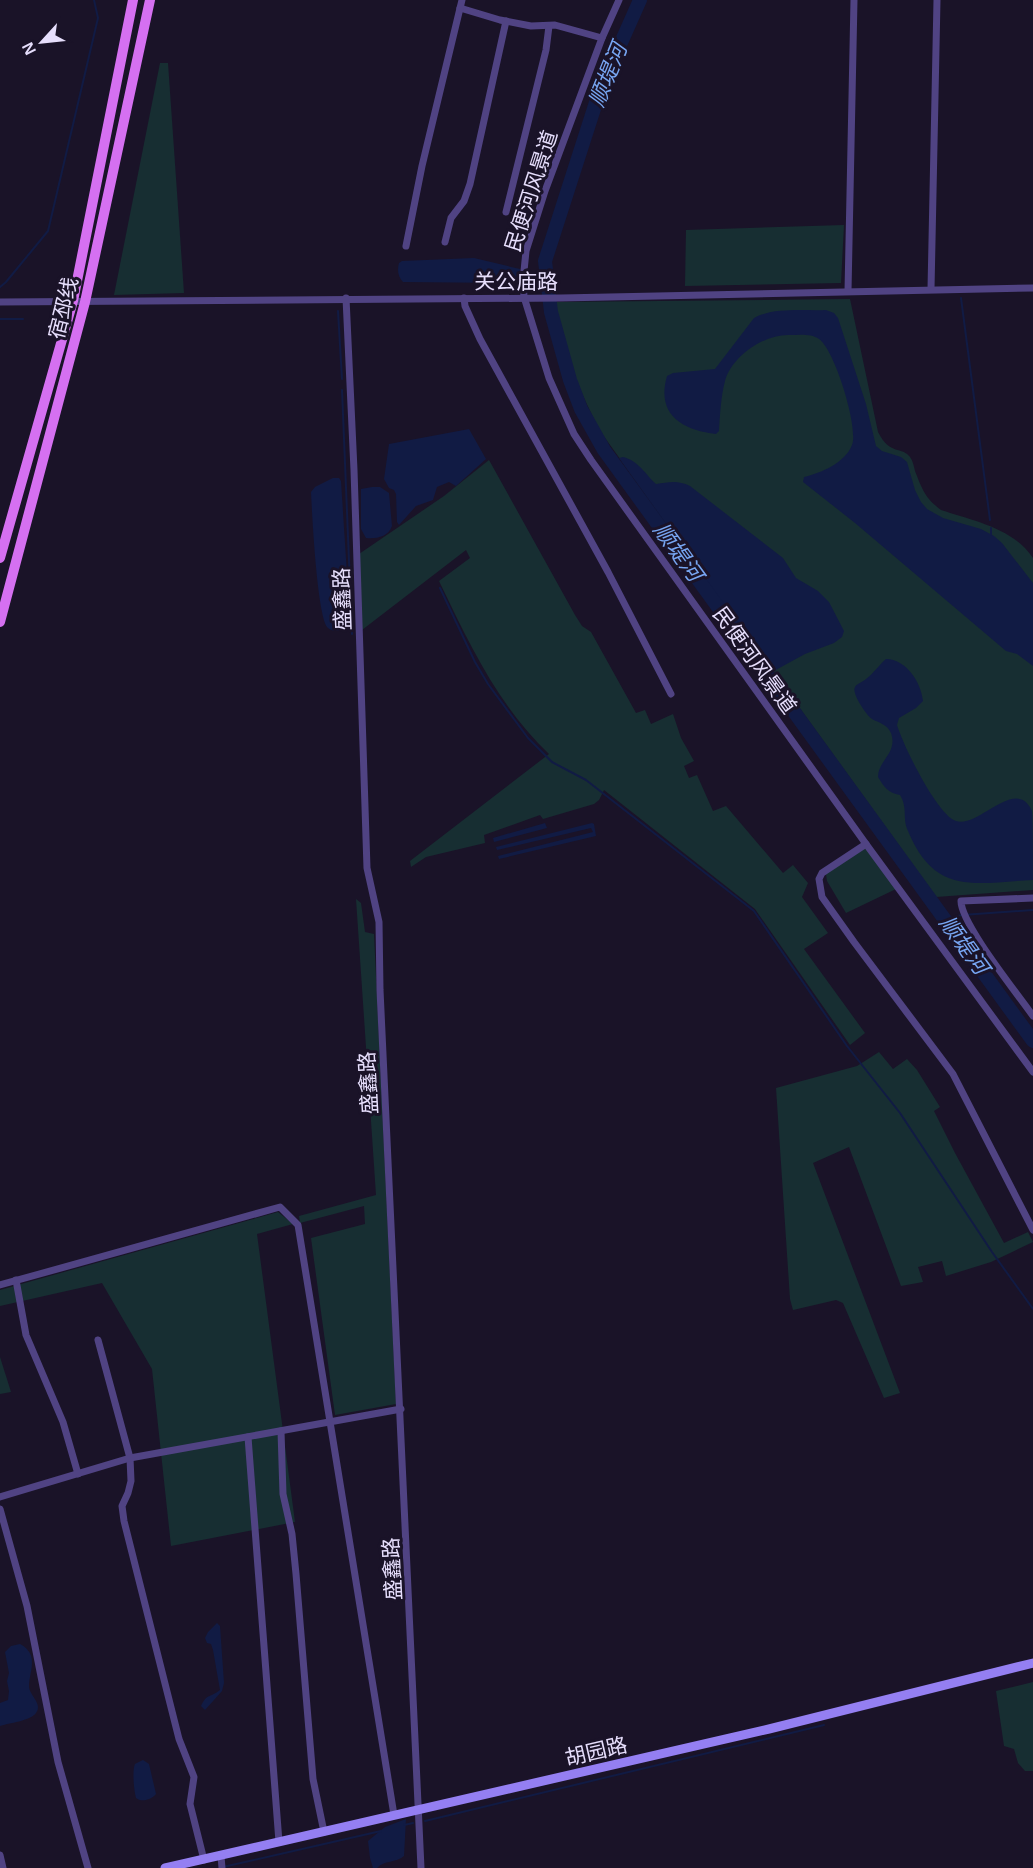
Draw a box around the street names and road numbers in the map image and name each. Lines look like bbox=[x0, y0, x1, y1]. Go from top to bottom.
street label: 民便河风景道 bbox=[501, 128, 561, 254]
street label: 关公庙路 bbox=[474, 270, 558, 293]
street label: 宿邳线 bbox=[44, 275, 82, 341]
street label: 盛鑫路 bbox=[329, 567, 355, 631]
street label: 民便河风景道 bbox=[709, 602, 801, 718]
street label: 盛鑫路 bbox=[355, 1051, 381, 1115]
street label: 盛鑫路 bbox=[379, 1537, 405, 1601]
street label: 胡园路 bbox=[563, 1733, 629, 1769]

